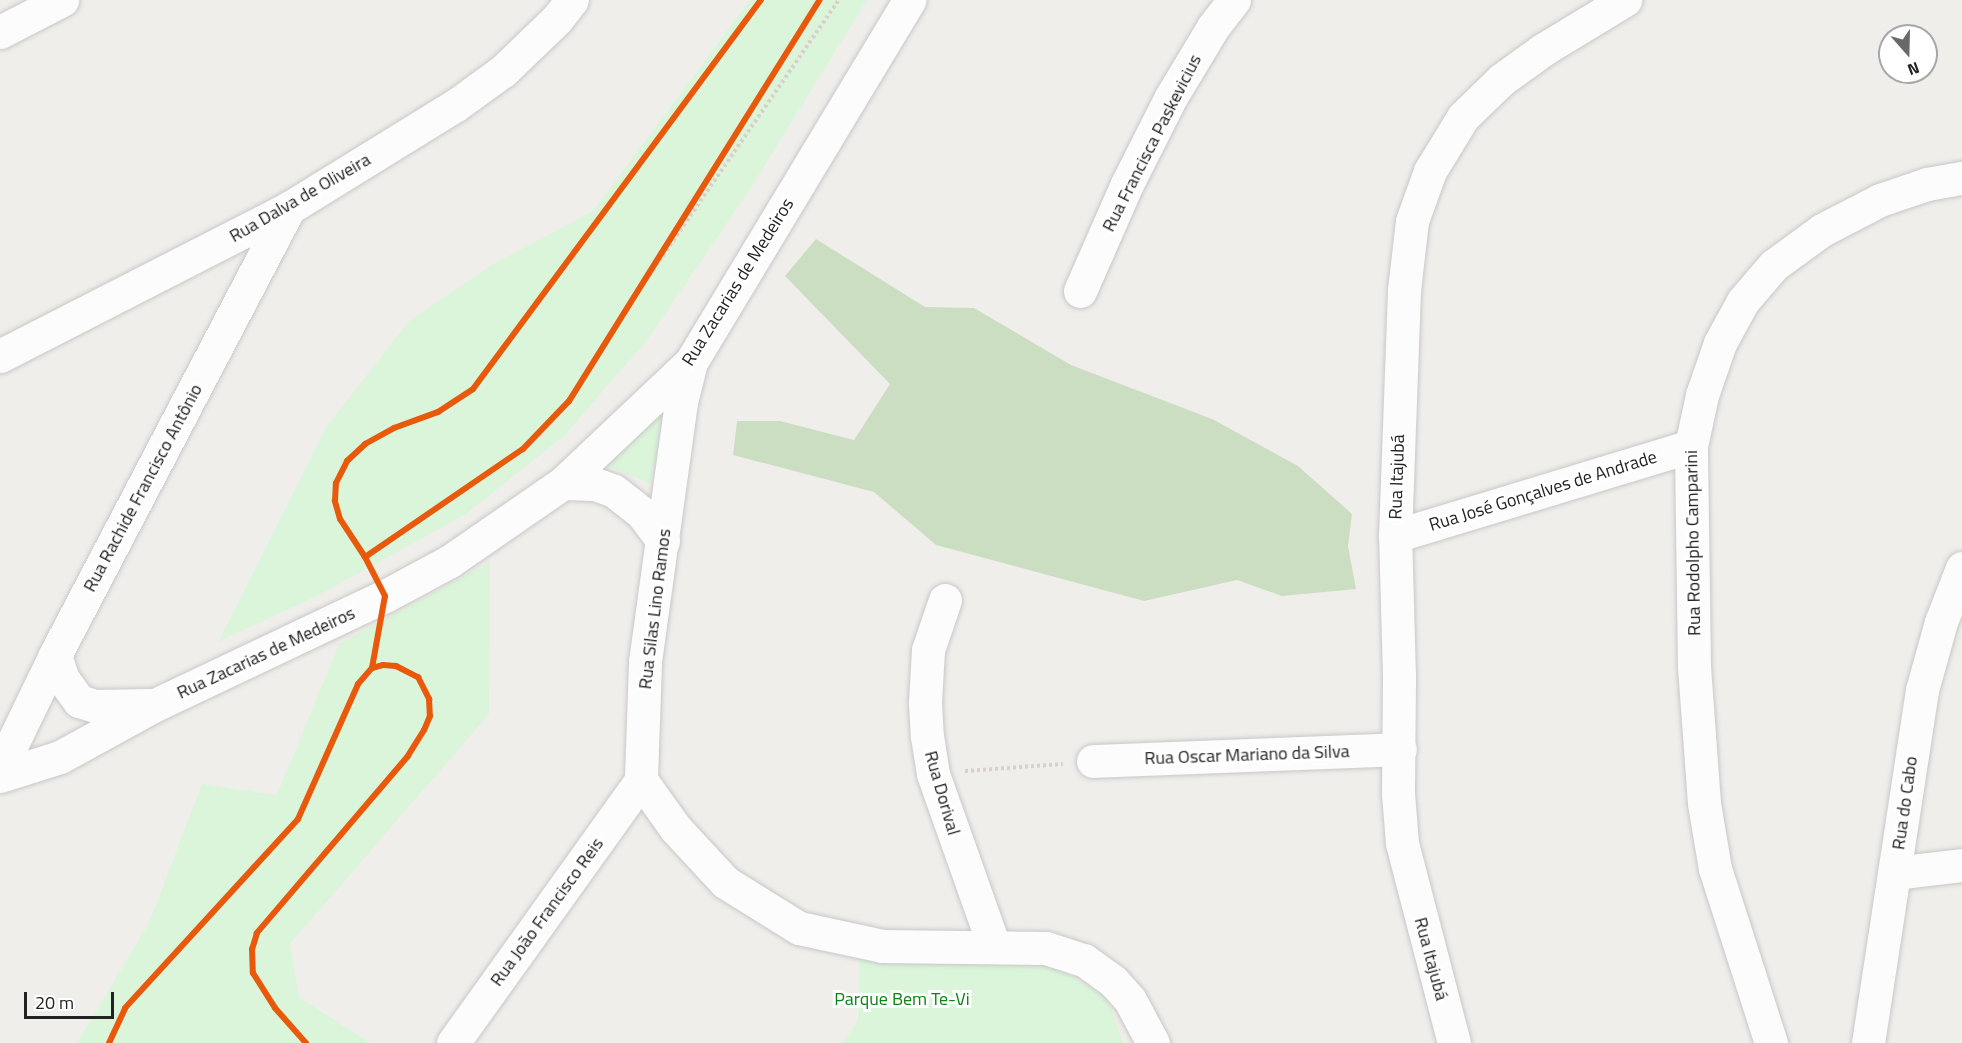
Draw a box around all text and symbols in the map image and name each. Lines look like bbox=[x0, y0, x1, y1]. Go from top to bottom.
north arrow bbox=[1878, 24, 1938, 84]
street label: Rua Francisca Paskevicius bbox=[1098, 51, 1206, 235]
text: N bbox=[1904, 56, 1923, 82]
street label: Rua Dalva de Oliveira bbox=[226, 149, 374, 247]
street label: Rua Zacarias de Medeiros bbox=[677, 194, 799, 370]
street label: Rua Rachide Francisco Antônio bbox=[79, 380, 207, 596]
street label: Rua Itajubá bbox=[1385, 434, 1409, 520]
street label: Rua José Gonçalves de Andrade bbox=[1426, 446, 1660, 536]
street label: Rua Rodolpho Camparini bbox=[1681, 450, 1705, 636]
street label: Rua Silas Lino Ramos bbox=[634, 528, 676, 690]
street label: Rua Zacarias de Medeiros bbox=[174, 602, 358, 704]
street label: Rua Oscar Mariano da Silva bbox=[1144, 741, 1350, 769]
street label: Rua Dorival bbox=[920, 748, 964, 838]
street label: Rua do Cabo bbox=[1888, 755, 1922, 851]
street label: Rua João Francisco Reis bbox=[486, 834, 608, 990]
street label: Rua Itajubá bbox=[1410, 915, 1452, 1003]
scale bar bbox=[27, 980, 117, 1018]
park label: Parque Bem Te-Vi bbox=[834, 988, 970, 1010]
text: 20 m bbox=[35, 989, 74, 1016]

